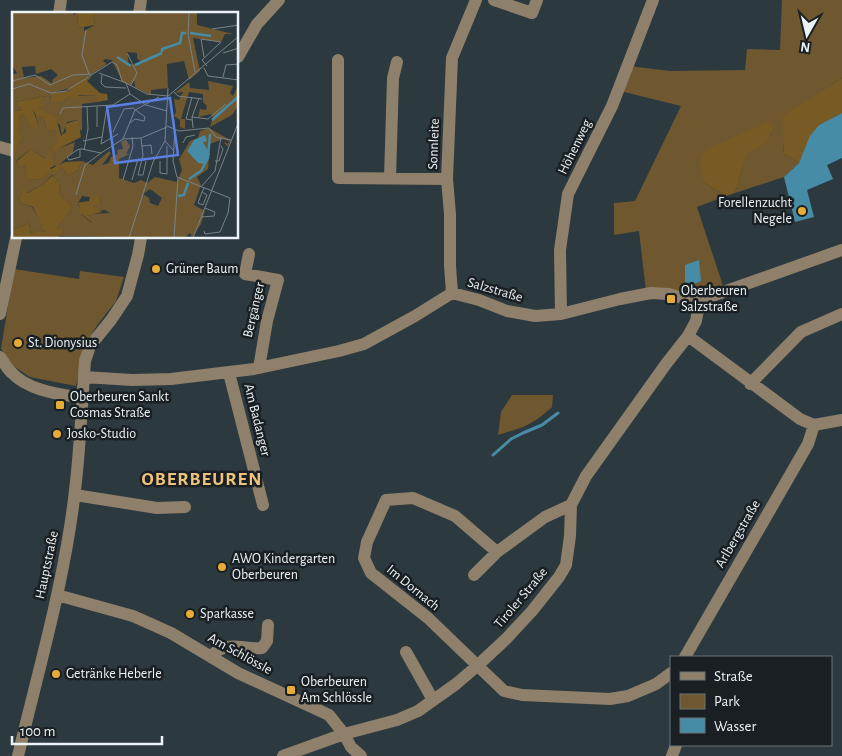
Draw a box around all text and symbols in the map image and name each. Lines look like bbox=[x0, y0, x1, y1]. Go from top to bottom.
north arrow bbox=[782, 10, 832, 60]
inset map bbox=[12, 12, 239, 239]
text: N bbox=[800, 39, 811, 54]
street label: Höhenweg bbox=[556, 117, 594, 177]
street label: Sonnleite bbox=[426, 118, 442, 170]
place label: Forellenzucht Negele bbox=[718, 196, 793, 226]
marker: Forellenzucht Negele bbox=[796, 205, 808, 217]
place label: Grüner Baum bbox=[166, 262, 238, 276]
marker: Grüner Baum bbox=[150, 263, 162, 275]
street label: Salzstraße bbox=[466, 275, 524, 305]
street label: Bergänger bbox=[241, 281, 267, 339]
place label: Oberbeuren Salzstraße bbox=[681, 284, 747, 314]
marker: Oberbeuren Salzstraße bbox=[665, 293, 677, 305]
place label: St. Dionysius bbox=[28, 336, 97, 350]
marker: St. Dionysius bbox=[12, 337, 24, 349]
street label: Am Badanger bbox=[241, 382, 273, 458]
place label: Oberbeuren Sankt Cosmas Straße bbox=[70, 390, 169, 420]
marker: Oberbeuren Sankt Cosmas Straße bbox=[54, 399, 66, 411]
place label: Josko-Studio bbox=[67, 427, 136, 441]
marker: Josko-Studio bbox=[51, 428, 63, 440]
district label: OBERBEUREN bbox=[142, 470, 262, 489]
street label: Arlbergstraße bbox=[713, 498, 763, 570]
street label: Hauptstraße bbox=[33, 530, 61, 600]
place label: AWO Kindergarten Oberbeuren bbox=[232, 552, 335, 582]
marker: AWO Kindergarten Oberbeuren bbox=[216, 561, 228, 573]
street label: Im Dornach bbox=[384, 562, 442, 614]
street label: Tiroler Straße bbox=[492, 565, 550, 631]
place label: Sparkasse bbox=[200, 607, 254, 621]
marker: Sparkasse bbox=[184, 608, 196, 620]
street label: Am Schlössle bbox=[206, 631, 274, 677]
legend bbox=[670, 656, 832, 746]
place label: Getränke Heberle bbox=[66, 667, 162, 681]
marker: Getränke Heberle bbox=[50, 668, 62, 680]
text: Straße bbox=[714, 669, 753, 684]
place label: Oberbeuren Am Schlössle bbox=[301, 675, 372, 705]
marker: Oberbeuren Am Schlössle bbox=[285, 684, 297, 696]
text: Park bbox=[714, 694, 740, 709]
scale bar bbox=[12, 714, 162, 746]
text: Wasser bbox=[714, 719, 757, 734]
text: 100 m bbox=[20, 724, 55, 739]

